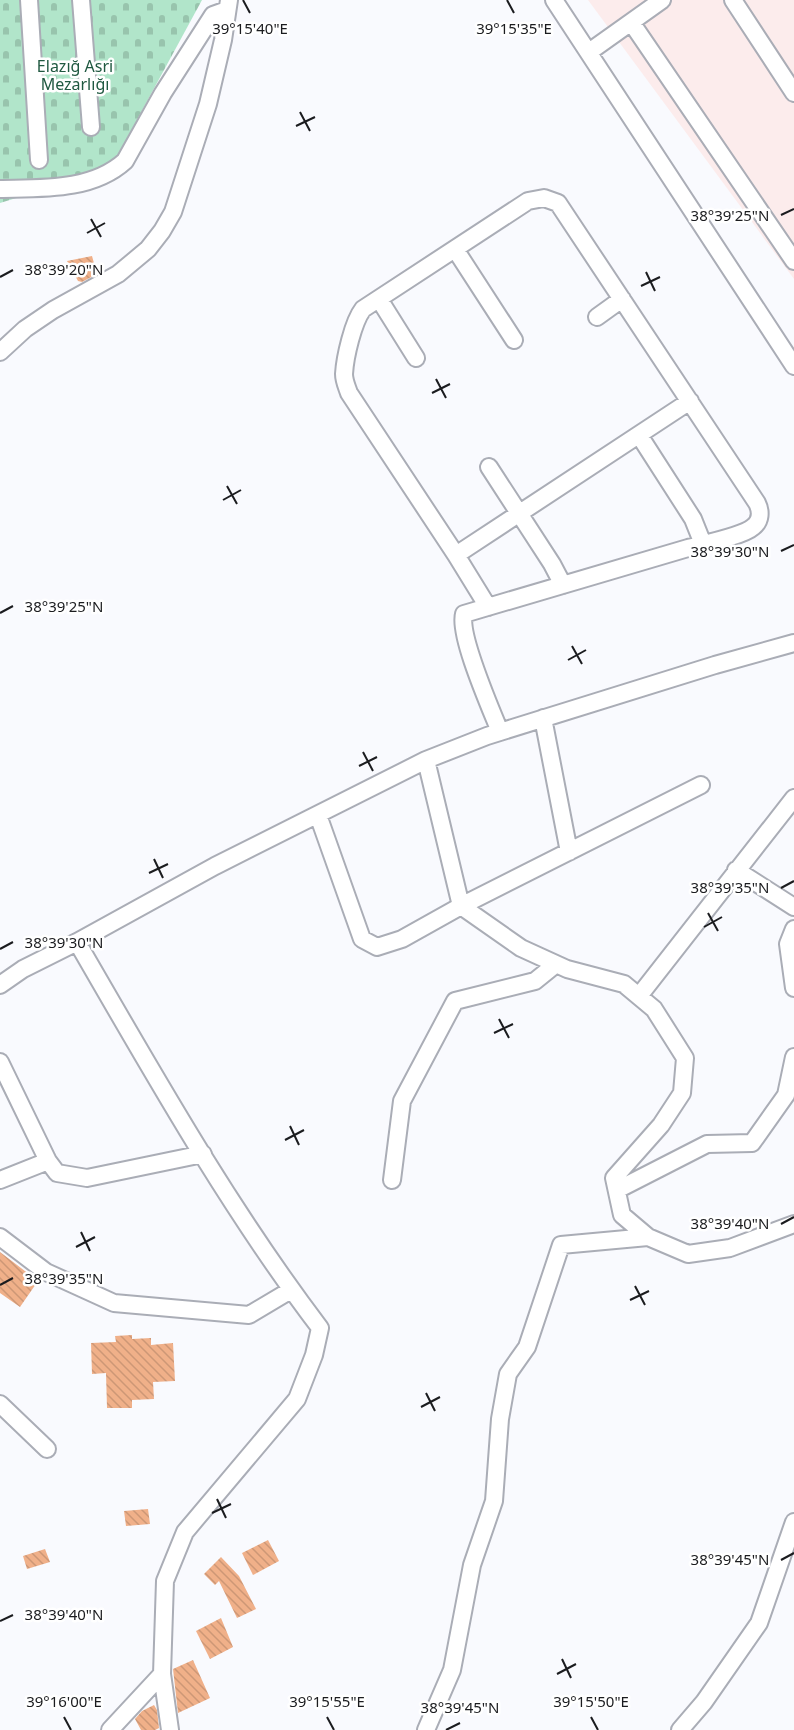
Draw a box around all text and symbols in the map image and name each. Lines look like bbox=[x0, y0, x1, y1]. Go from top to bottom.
text: 39°15'40"E bbox=[212, 18, 288, 38]
text: 39°15'35"E bbox=[476, 18, 552, 38]
park label: Elazığ Asri Mezarlığı bbox=[37, 55, 113, 95]
text: 38°39'25"N bbox=[691, 205, 769, 225]
text: 38°39'20"N bbox=[25, 259, 103, 279]
text: 38°39'30"N bbox=[691, 541, 769, 561]
text: 38°39'25"N bbox=[25, 596, 103, 616]
text: 38°39'35"N bbox=[691, 877, 769, 897]
text: 38°39'30"N bbox=[25, 932, 103, 952]
text: 38°39'40"N bbox=[691, 1213, 769, 1233]
text: 38°39'35"N bbox=[25, 1268, 103, 1288]
text: 38°39'45"N bbox=[691, 1549, 769, 1569]
text: 38°39'40"N bbox=[25, 1604, 103, 1624]
text: 39°16'00"E bbox=[26, 1691, 102, 1711]
text: 39°15'55"E bbox=[289, 1691, 365, 1711]
text: 39°15'50"E bbox=[553, 1691, 629, 1711]
text: 38°39'45"N bbox=[421, 1697, 499, 1717]

